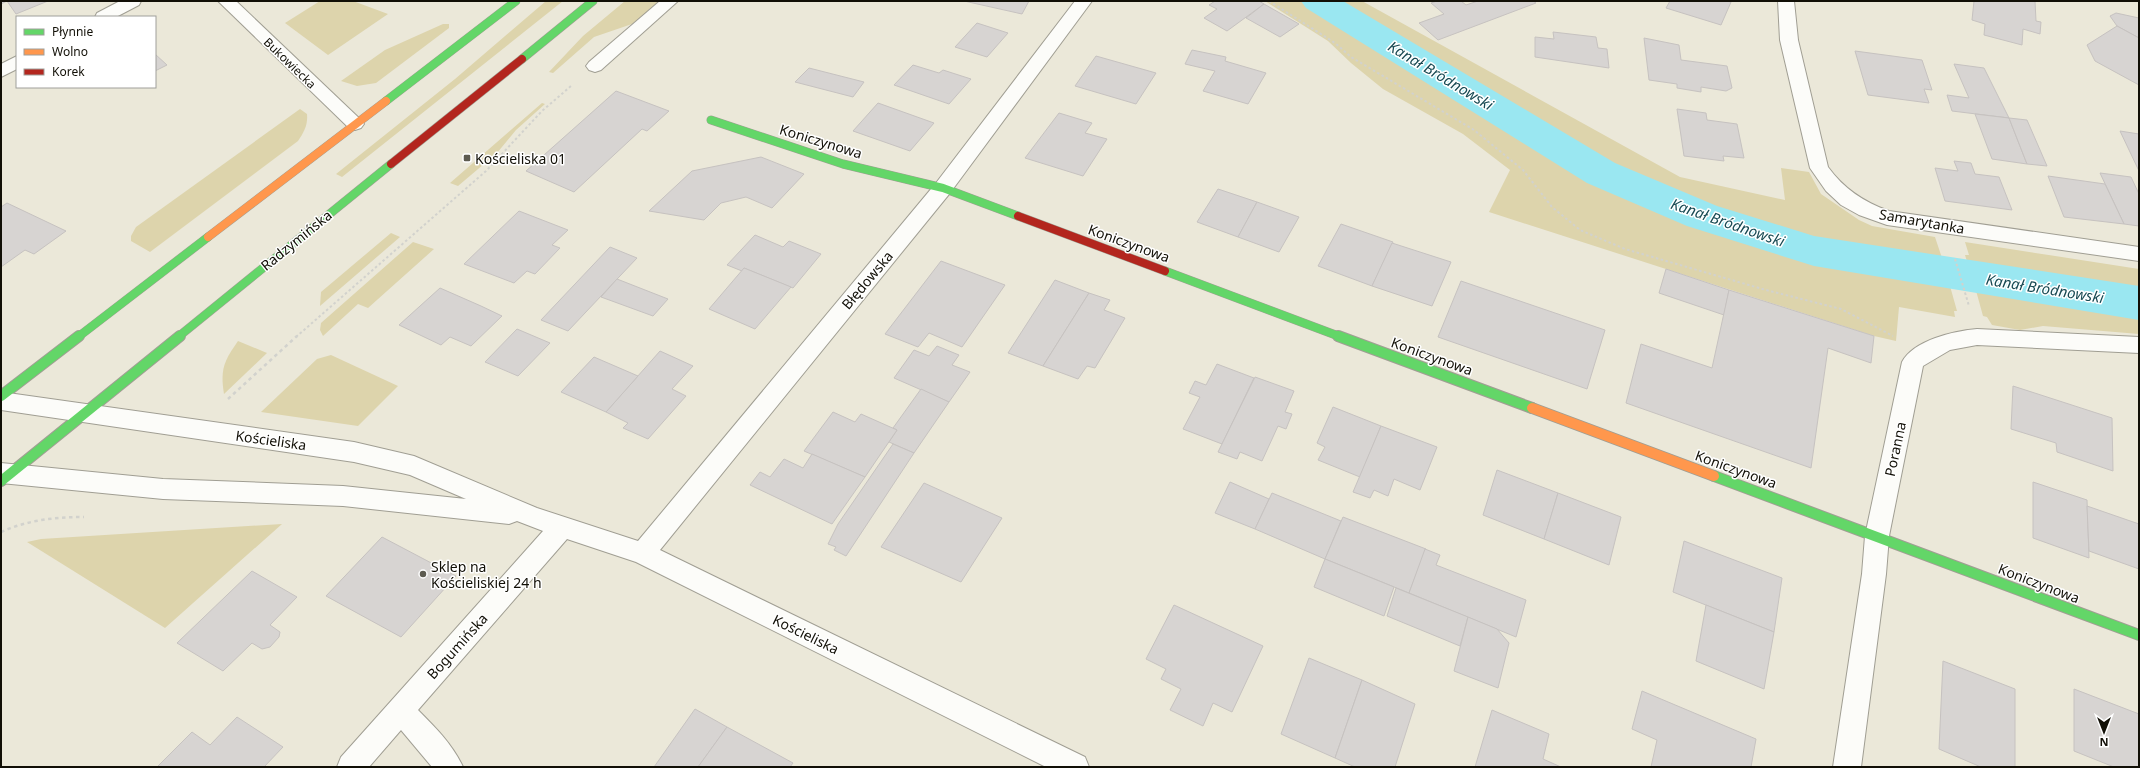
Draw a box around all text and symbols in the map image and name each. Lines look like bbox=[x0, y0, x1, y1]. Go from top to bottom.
legend bbox=[16, 16, 156, 88]
text: Płynnie bbox=[52, 23, 93, 40]
street label: Bukowiecka bbox=[260, 34, 320, 92]
water label: Kanał Bródnowski bbox=[1385, 36, 1498, 115]
text: Wolno bbox=[52, 43, 88, 60]
text: Korek bbox=[52, 63, 85, 80]
street label: Koniczynowa bbox=[777, 119, 865, 163]
place label: Kościeliska 01 bbox=[475, 149, 566, 168]
marker: Kościeliska 01 bbox=[462, 153, 472, 163]
water label: Kanał Bródnowski bbox=[1668, 193, 1789, 251]
street label: Samarytanka bbox=[1878, 204, 1966, 238]
street label: Radzymińska bbox=[256, 205, 336, 275]
street label: Koniczynowa bbox=[1086, 219, 1172, 267]
street label: Błędowska bbox=[837, 247, 897, 313]
water label: Kanał Bródnowski bbox=[1985, 269, 2107, 307]
street label: Koniczynowa bbox=[1389, 332, 1475, 380]
street label: Poranna bbox=[1880, 420, 1910, 478]
street label: Kościeliska bbox=[234, 426, 308, 454]
street label: Koniczynowa bbox=[1693, 445, 1779, 493]
place label: Sklep na Kościeliskiej 24 h bbox=[431, 557, 542, 592]
street label: Koniczynowa bbox=[1996, 559, 2082, 607]
marker: Sklep na Kościeliskiej 24 h bbox=[418, 569, 428, 579]
street label: Bogumińska bbox=[422, 609, 492, 683]
street label: Kościeliska bbox=[770, 610, 842, 658]
north arrow bbox=[2084, 712, 2124, 752]
text: N bbox=[2100, 735, 2108, 750]

